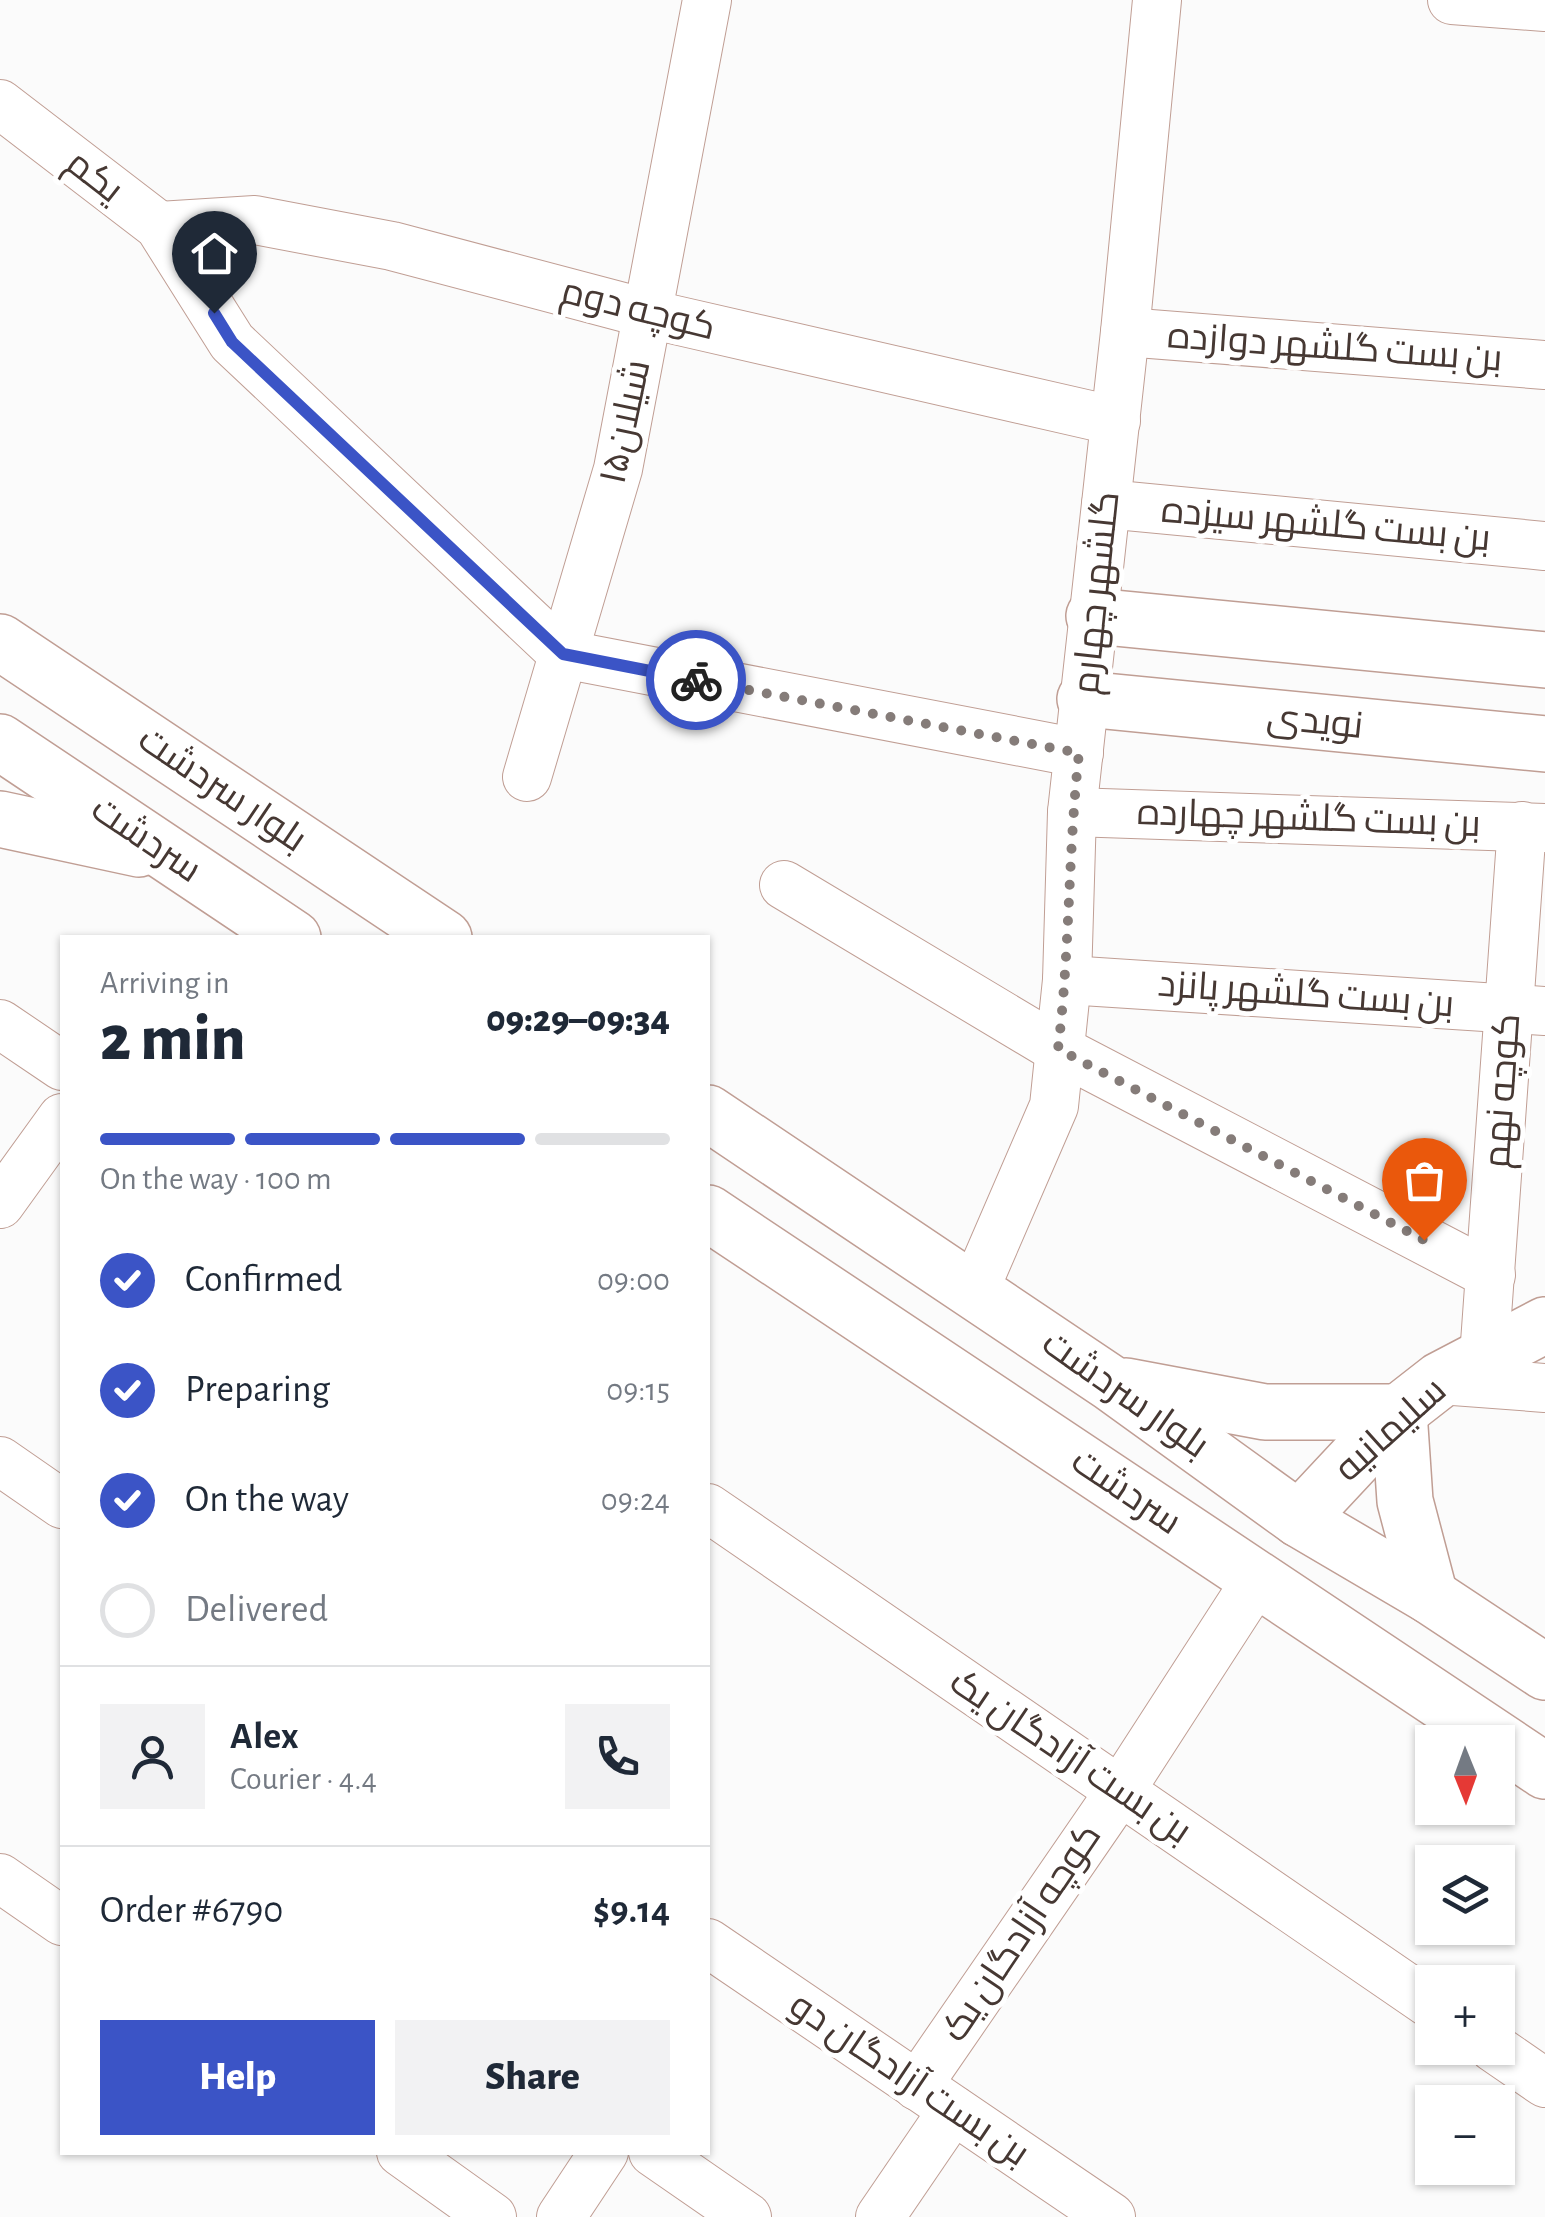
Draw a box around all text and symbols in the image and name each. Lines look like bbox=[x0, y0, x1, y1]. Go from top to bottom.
street label: یکم bbox=[56, 143, 129, 214]
pin bbox=[172, 211, 257, 314]
icon: home bbox=[187, 226, 242, 281]
street label: کوچه دوم bbox=[556, 272, 719, 352]
street label: بن بست گلشهر دوازده bbox=[1166, 316, 1504, 381]
street label: شیلان۱۵ bbox=[593, 356, 659, 488]
street label: گلشهر چهارم bbox=[1066, 490, 1132, 697]
street label: بن بست گلشهر سیزده bbox=[1160, 491, 1492, 560]
courier bbox=[646, 630, 746, 730]
icon: bike bbox=[669, 653, 724, 708]
street label: نویدی bbox=[1265, 698, 1365, 747]
street label: بلوار سردشت bbox=[129, 717, 315, 863]
street label: سردشت bbox=[82, 787, 210, 893]
street label: بن بست گلشهر چهارده bbox=[1136, 793, 1481, 848]
street label: بن بست گلشهر پانزد bbox=[1156, 965, 1456, 1028]
text: Arriving in bbox=[100, 967, 229, 999]
text: 09:29–09:34 bbox=[486, 1001, 670, 1039]
text: 2 min bbox=[100, 1007, 246, 1072]
street label: کوچه نهم bbox=[1479, 1012, 1532, 1170]
pin bbox=[1382, 1138, 1467, 1241]
icon: bag bbox=[1397, 1153, 1452, 1208]
text: On the way · 100 m bbox=[100, 1163, 332, 1195]
icon: check bbox=[100, 1253, 155, 1308]
text: Confirmed bbox=[185, 1261, 342, 1299]
text: 09:00 bbox=[597, 1264, 670, 1296]
street label: بلوار سردشت bbox=[1034, 1323, 1216, 1467]
icon: check bbox=[100, 1363, 155, 1418]
text: Preparing bbox=[185, 1371, 330, 1409]
street label: سلیمانیه bbox=[1328, 1371, 1454, 1489]
text: 09:15 bbox=[606, 1374, 670, 1406]
street label: سردشت bbox=[1064, 1441, 1188, 1543]
icon: check bbox=[100, 1473, 155, 1528]
text: On the way bbox=[185, 1481, 349, 1519]
text: 09:24 bbox=[601, 1484, 670, 1516]
text: Delivered bbox=[185, 1591, 328, 1629]
street label: بن بست آزادگان یک bbox=[942, 1660, 1199, 1853]
button: person bbox=[100, 1704, 205, 1809]
button: phone bbox=[565, 1704, 670, 1809]
text: Alex bbox=[230, 1718, 299, 1756]
north arrow bbox=[1415, 1725, 1515, 1825]
map controls bbox=[1415, 1725, 1515, 2185]
text: Courier · 4.4 bbox=[230, 1763, 377, 1795]
street label: کوچه آزادگان یک bbox=[933, 1816, 1112, 2051]
button: layers bbox=[1415, 1845, 1515, 1945]
text: Order #6790 bbox=[100, 1892, 283, 1930]
text: $9.14 bbox=[593, 1892, 670, 1930]
button: + bbox=[1415, 1965, 1515, 2065]
street label: بن بست آزادگان دو bbox=[781, 1984, 1037, 2176]
button: Help bbox=[100, 2020, 375, 2135]
button: Share bbox=[395, 2020, 670, 2135]
button: − bbox=[1415, 2085, 1515, 2185]

